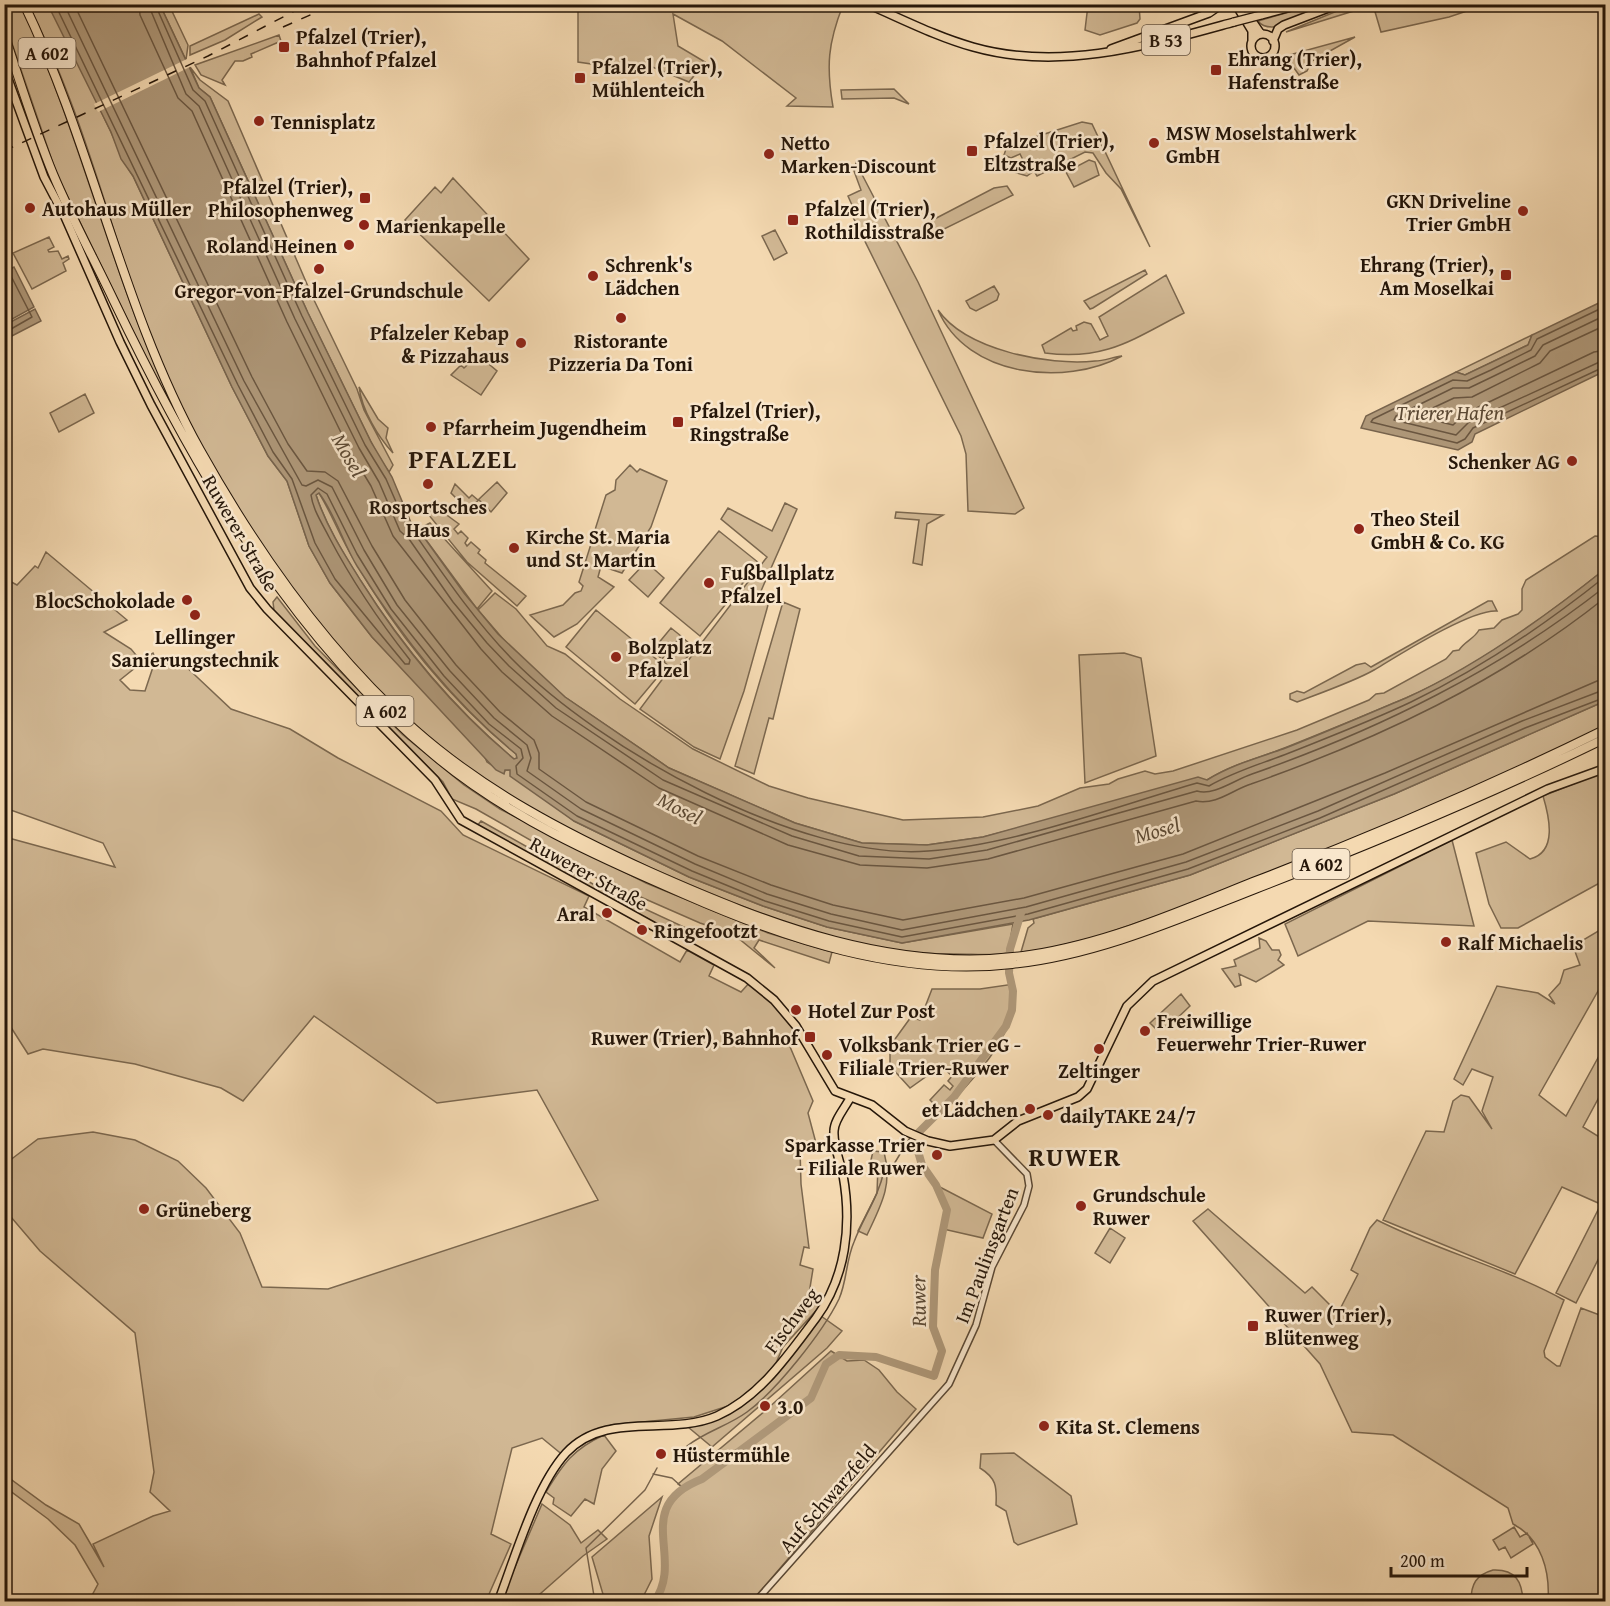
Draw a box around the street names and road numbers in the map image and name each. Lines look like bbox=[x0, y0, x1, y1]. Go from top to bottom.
road number: B 53 bbox=[1142, 25, 1190, 55]
road number: A 602 bbox=[18, 38, 76, 68]
street label: Ruwerer Straße bbox=[196, 469, 286, 597]
road number: A 602 bbox=[356, 696, 414, 726]
street label: Ruwerer Straße bbox=[525, 829, 653, 917]
road number: A 602 bbox=[1292, 849, 1350, 879]
street label: Im Paulinsgarten bbox=[947, 1183, 1025, 1327]
street label: Fischweg bbox=[756, 1281, 826, 1359]
street label: Auf Schwarzfeld bbox=[772, 1437, 883, 1559]

